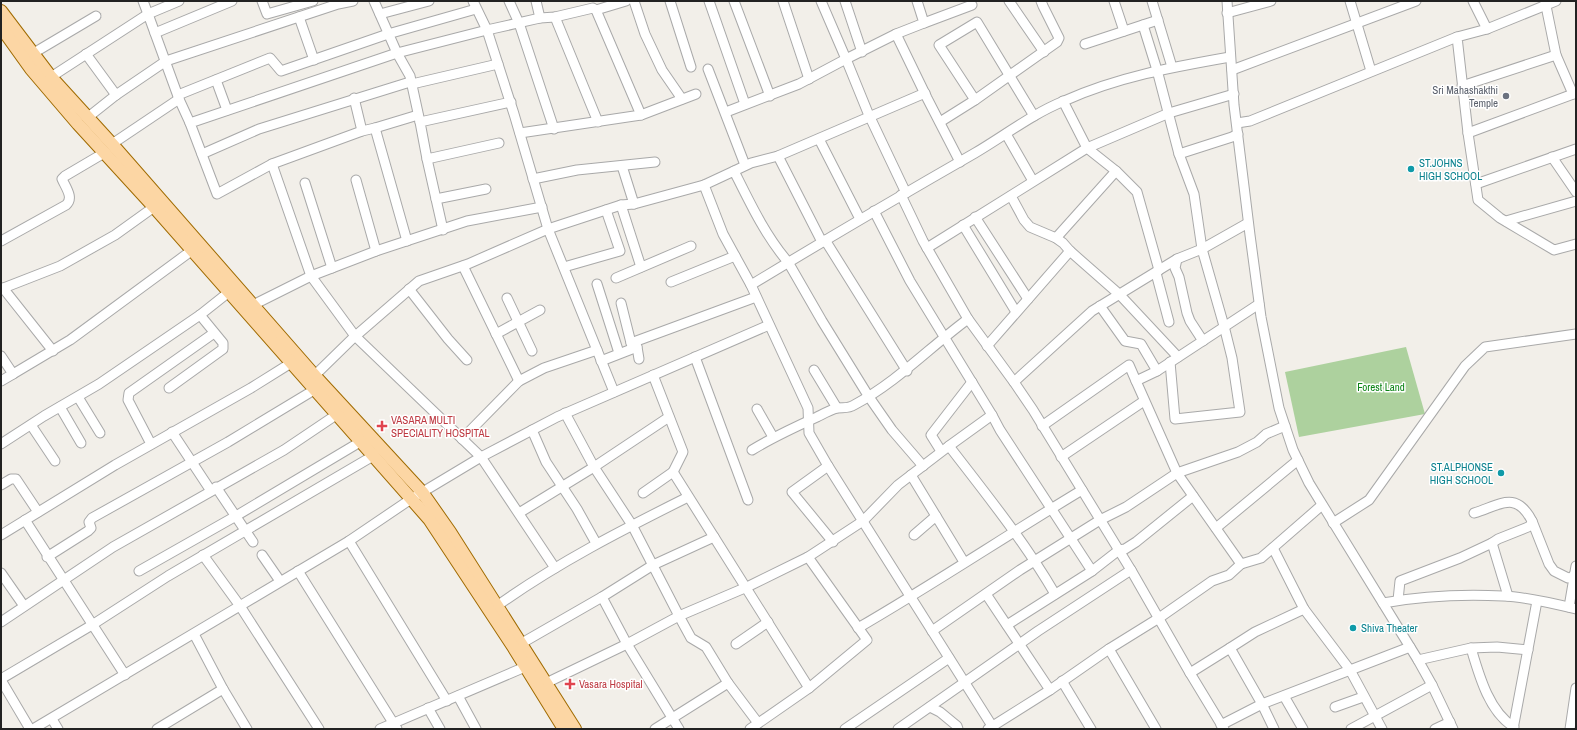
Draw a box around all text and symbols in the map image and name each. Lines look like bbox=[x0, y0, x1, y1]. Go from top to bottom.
place label: Sri Mahashakthi Temple bbox=[1432, 83, 1498, 110]
marker: Sri Mahashakthi Temple bbox=[1501, 91, 1511, 101]
place label: ST.JOHNS HIGH SCHOOL bbox=[1419, 156, 1482, 183]
marker: ST.JOHNS HIGH SCHOOL bbox=[1406, 164, 1416, 174]
park label: Forest Land bbox=[1357, 380, 1405, 394]
place label: VASARA MULTI SPECIALITY HOSPITAL bbox=[391, 413, 489, 440]
marker: VASARA MULTI SPECIALITY HOSPITAL bbox=[376, 420, 388, 432]
place label: ST.ALPHONSE HIGH SCHOOL bbox=[1430, 460, 1493, 487]
marker: ST.ALPHONSE HIGH SCHOOL bbox=[1496, 468, 1506, 478]
place label: Shiva Theater bbox=[1361, 621, 1418, 635]
marker: Shiva Theater bbox=[1348, 623, 1358, 633]
place label: Vasara Hospital bbox=[579, 677, 643, 691]
marker: Vasara Hospital bbox=[564, 678, 576, 690]

